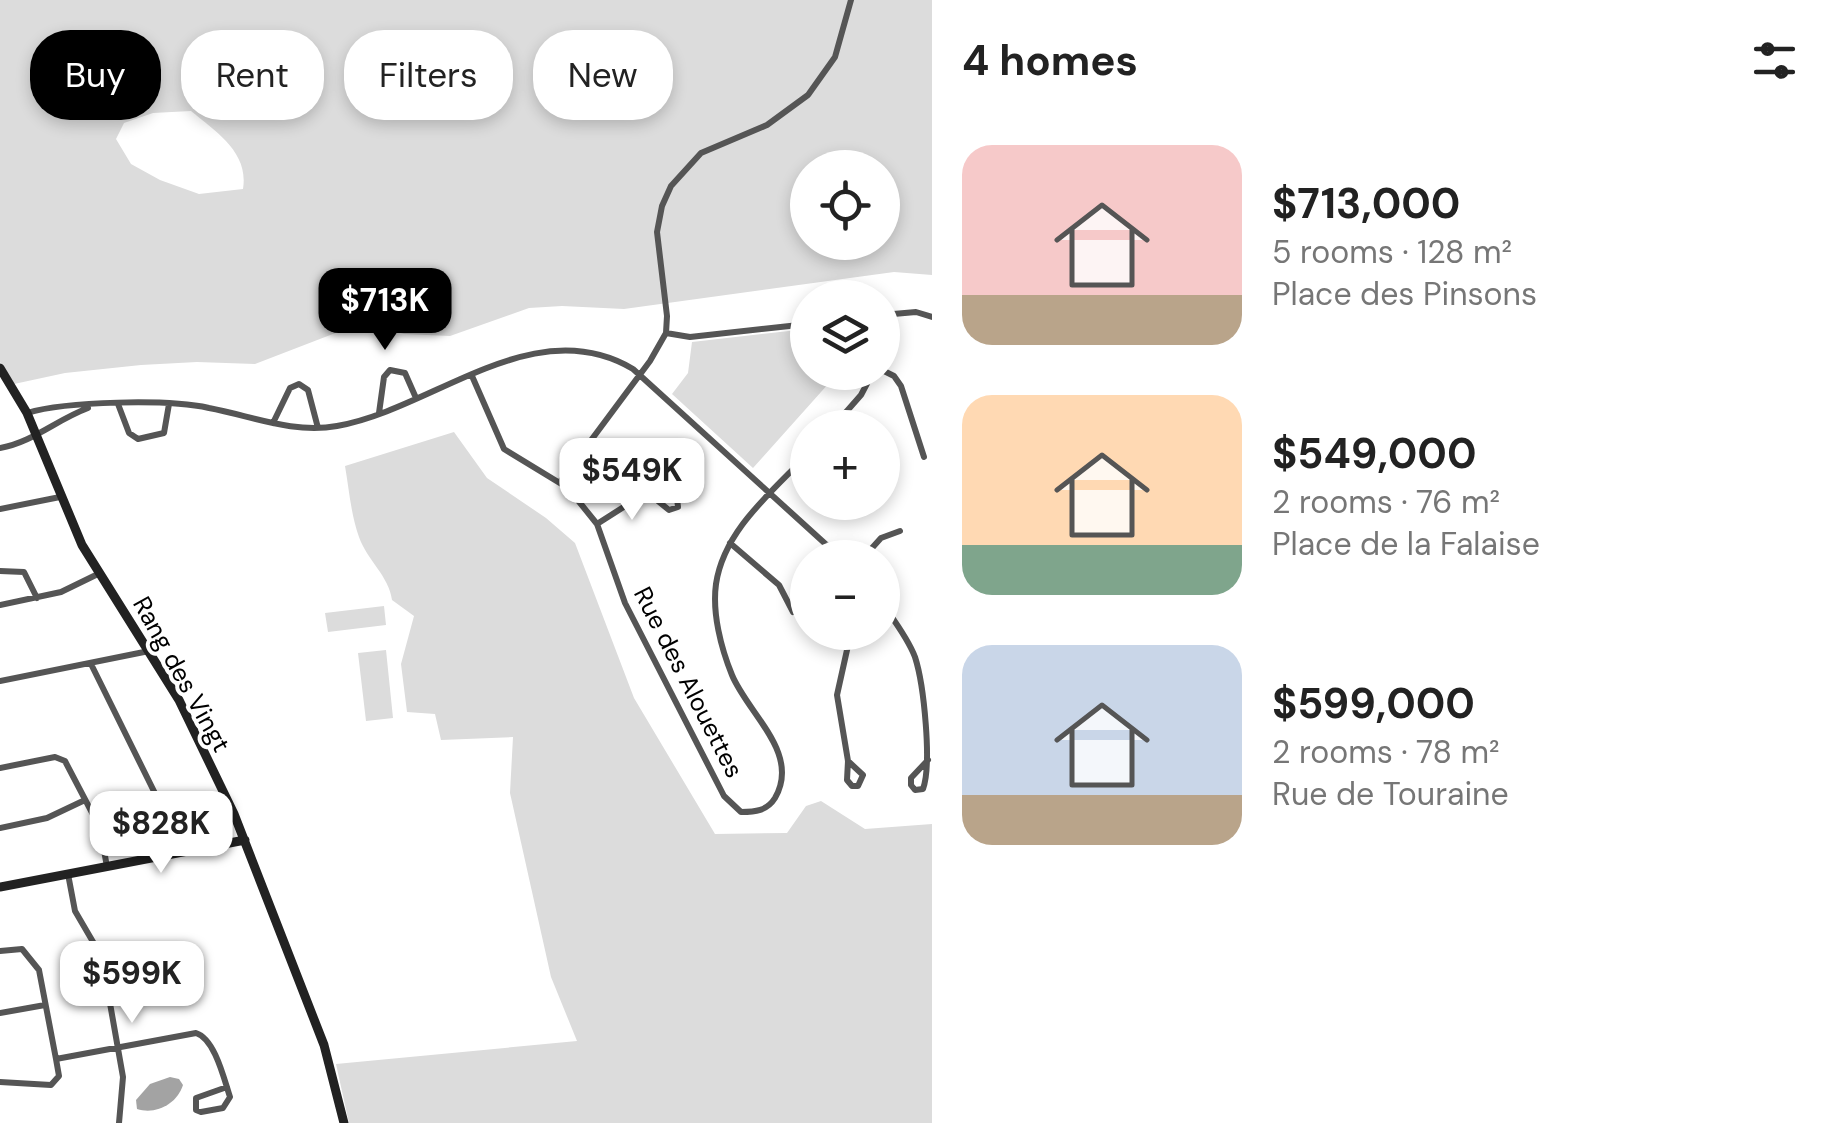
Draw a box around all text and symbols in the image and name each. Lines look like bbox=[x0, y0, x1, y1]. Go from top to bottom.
chip: Buy bbox=[30, 30, 161, 120]
chip: Rent bbox=[181, 30, 324, 120]
chip: Filters bbox=[344, 30, 513, 120]
chip: New bbox=[533, 30, 673, 120]
text: 4 homes bbox=[962, 33, 1138, 88]
icon: filters bbox=[1747, 33, 1802, 88]
map controls bbox=[790, 150, 900, 650]
button: locate bbox=[790, 150, 900, 260]
text: $713,000 bbox=[1272, 176, 1460, 231]
icon: home bbox=[1042, 185, 1162, 305]
text: 5 rooms · 128 m² bbox=[1272, 231, 1512, 273]
pin: $713K bbox=[315, 268, 455, 353]
text: Place des Pinsons bbox=[1272, 273, 1537, 315]
text: $713K bbox=[341, 279, 429, 321]
button: layers bbox=[790, 280, 900, 390]
button: + bbox=[790, 410, 900, 520]
text: $549,000 bbox=[1272, 426, 1477, 481]
icon: home bbox=[1042, 435, 1162, 555]
pin: $549K bbox=[562, 438, 702, 523]
text: $549K bbox=[581, 449, 683, 491]
text: 2 rooms · 76 m² bbox=[1272, 481, 1500, 523]
text: Place de la Falaise bbox=[1272, 523, 1540, 565]
button: − bbox=[790, 540, 900, 650]
street label: Rue des Alouettes bbox=[626, 581, 751, 783]
street label: Rang des Vingt bbox=[125, 591, 238, 758]
text: $599,000 bbox=[1272, 676, 1475, 731]
icon: home bbox=[1042, 685, 1162, 805]
text: 2 rooms · 78 m² bbox=[1272, 731, 1500, 773]
text: Rue de Touraine bbox=[1272, 773, 1509, 815]
pin: $828K bbox=[91, 791, 231, 876]
text: $828K bbox=[112, 802, 210, 844]
pin: $599K bbox=[62, 941, 202, 1026]
text: $599K bbox=[82, 952, 182, 994]

